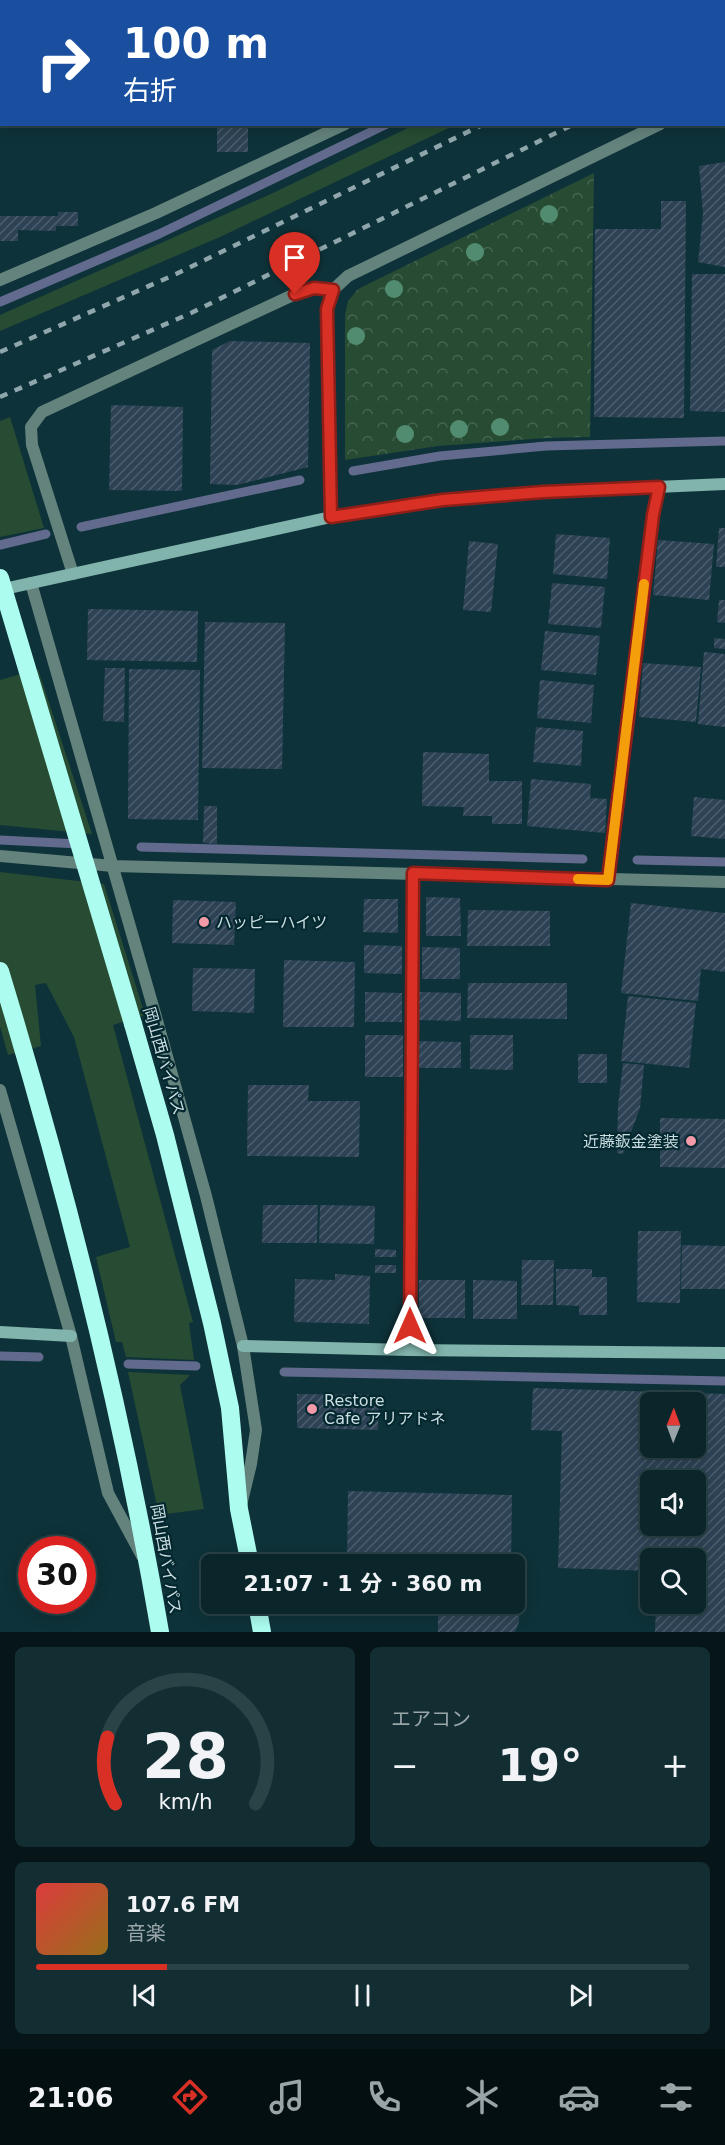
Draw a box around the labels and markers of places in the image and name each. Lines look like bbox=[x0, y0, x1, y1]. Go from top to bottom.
pin bbox=[269, 232, 320, 294]
place label: ハッピーハイツ bbox=[216, 913, 327, 932]
marker: ハッピーハイツ bbox=[197, 915, 211, 929]
place label: 近藤鈑金塗装 bbox=[583, 1132, 679, 1151]
marker: 近藤鈑金塗装 bbox=[684, 1134, 698, 1148]
place label: Restore Cafe アリアドネ bbox=[324, 1391, 446, 1428]
marker: Restore Cafe アリアドネ bbox=[305, 1402, 319, 1416]

